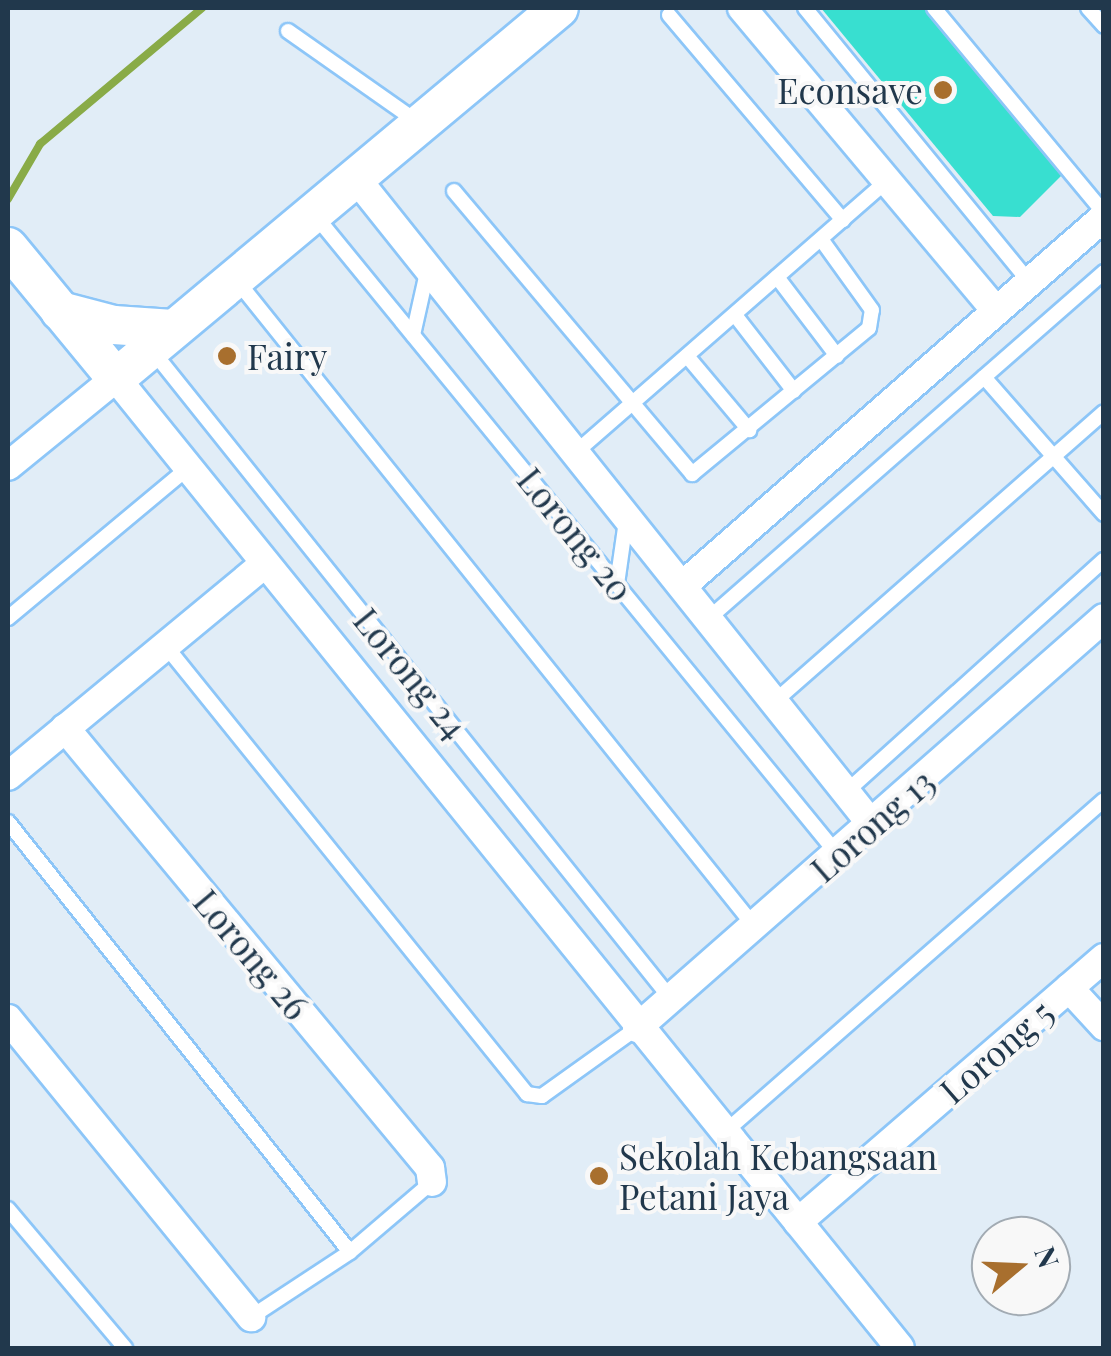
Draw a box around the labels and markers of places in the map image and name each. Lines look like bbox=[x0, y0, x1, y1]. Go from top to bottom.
place label: Econsave bbox=[777, 69, 923, 111]
marker: Econsave bbox=[932, 79, 954, 101]
place label: Fairy bbox=[247, 335, 327, 377]
marker: Fairy bbox=[216, 345, 238, 367]
place label: Sekolah Kebangsaan Petani Jaya bbox=[619, 1135, 937, 1217]
marker: Sekolah Kebangsaan Petani Jaya bbox=[588, 1165, 610, 1187]

